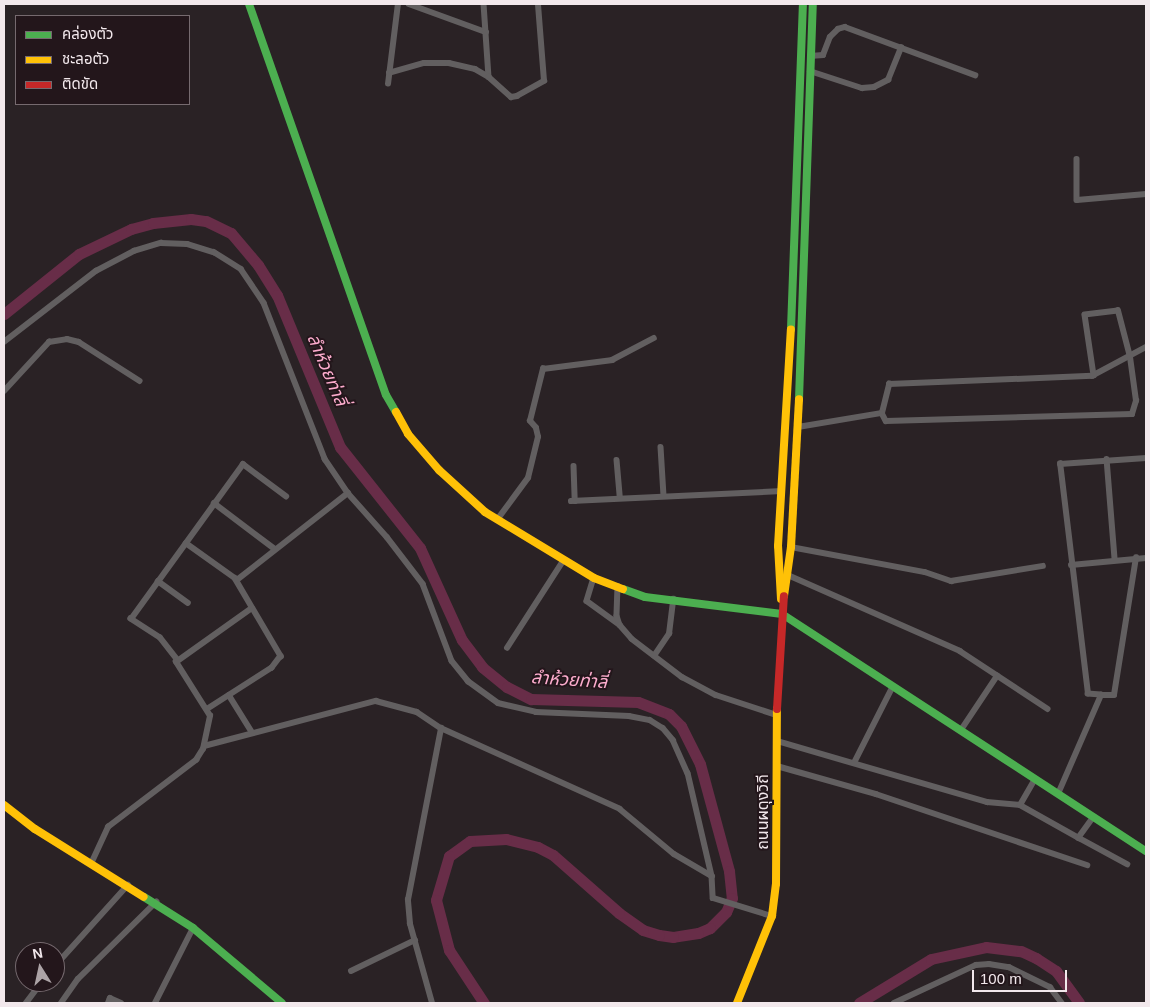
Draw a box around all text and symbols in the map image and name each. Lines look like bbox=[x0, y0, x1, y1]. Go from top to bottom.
legend bbox=[15, 15, 190, 105]
text: คล่องตัว bbox=[62, 25, 113, 42]
text: ชะลอตัว bbox=[62, 50, 109, 67]
text: ติดขัด bbox=[62, 75, 98, 92]
water label: ลำห้วยท่าลี่ bbox=[302, 331, 352, 409]
water label: ลำห้วยท่าลี่ bbox=[530, 667, 608, 693]
street label: ถนนผดุงวิถี bbox=[753, 774, 773, 850]
north arrow bbox=[15, 942, 65, 992]
text: N bbox=[31, 944, 44, 962]
scale bar bbox=[975, 960, 1070, 992]
text: 100 m bbox=[980, 970, 1022, 987]

